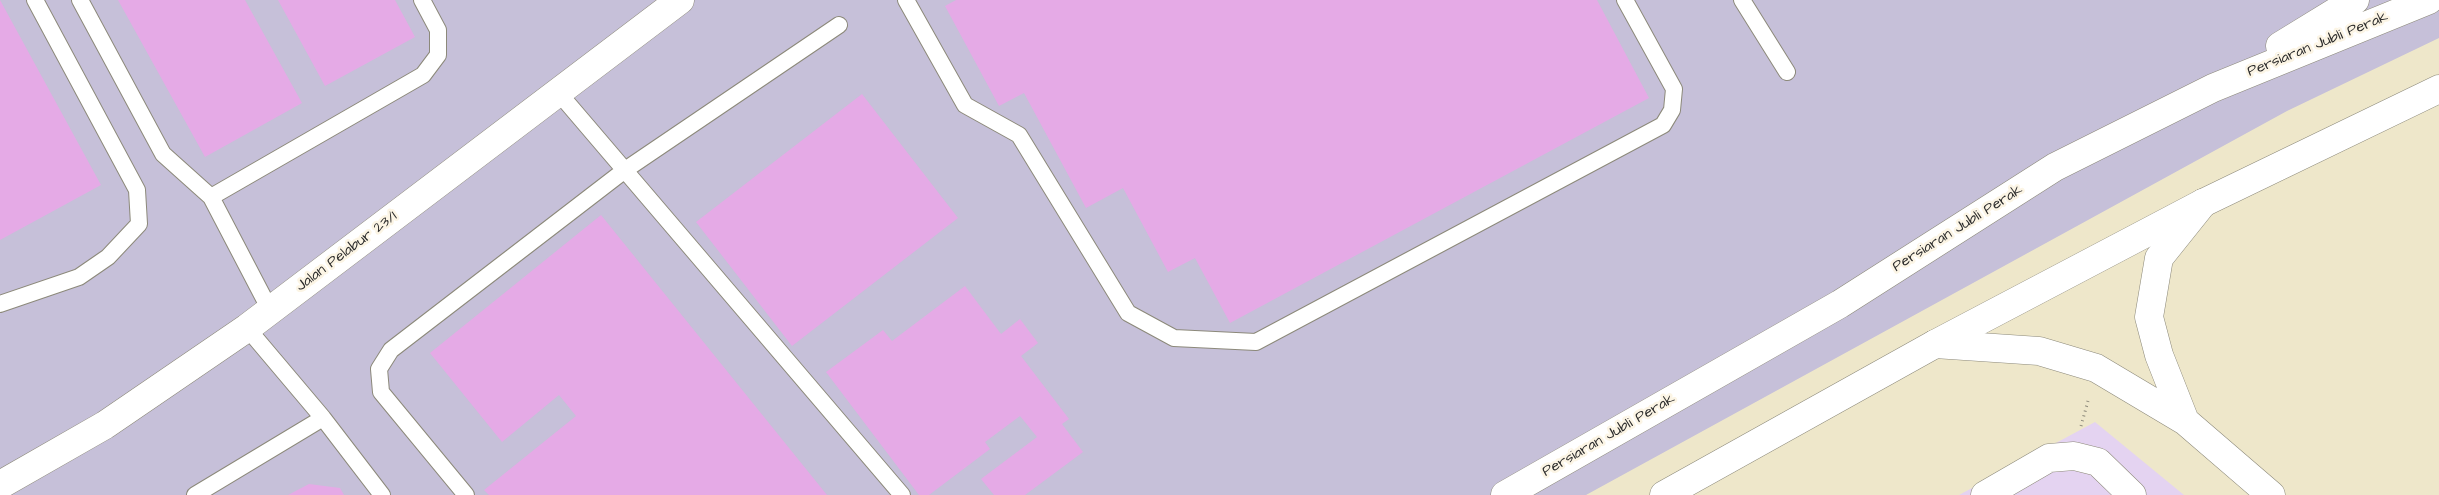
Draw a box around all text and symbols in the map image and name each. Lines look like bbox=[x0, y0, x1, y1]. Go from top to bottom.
street label: Persiaran Jubli Perak bbox=[2245, 9, 2391, 81]
street label: Persiaran Jubli Perak bbox=[1890, 182, 2026, 276]
street label: Jalan Pelabur 23/1 bbox=[293, 208, 401, 296]
street label: Persiaran Jubli Perak bbox=[1539, 391, 1679, 481]

